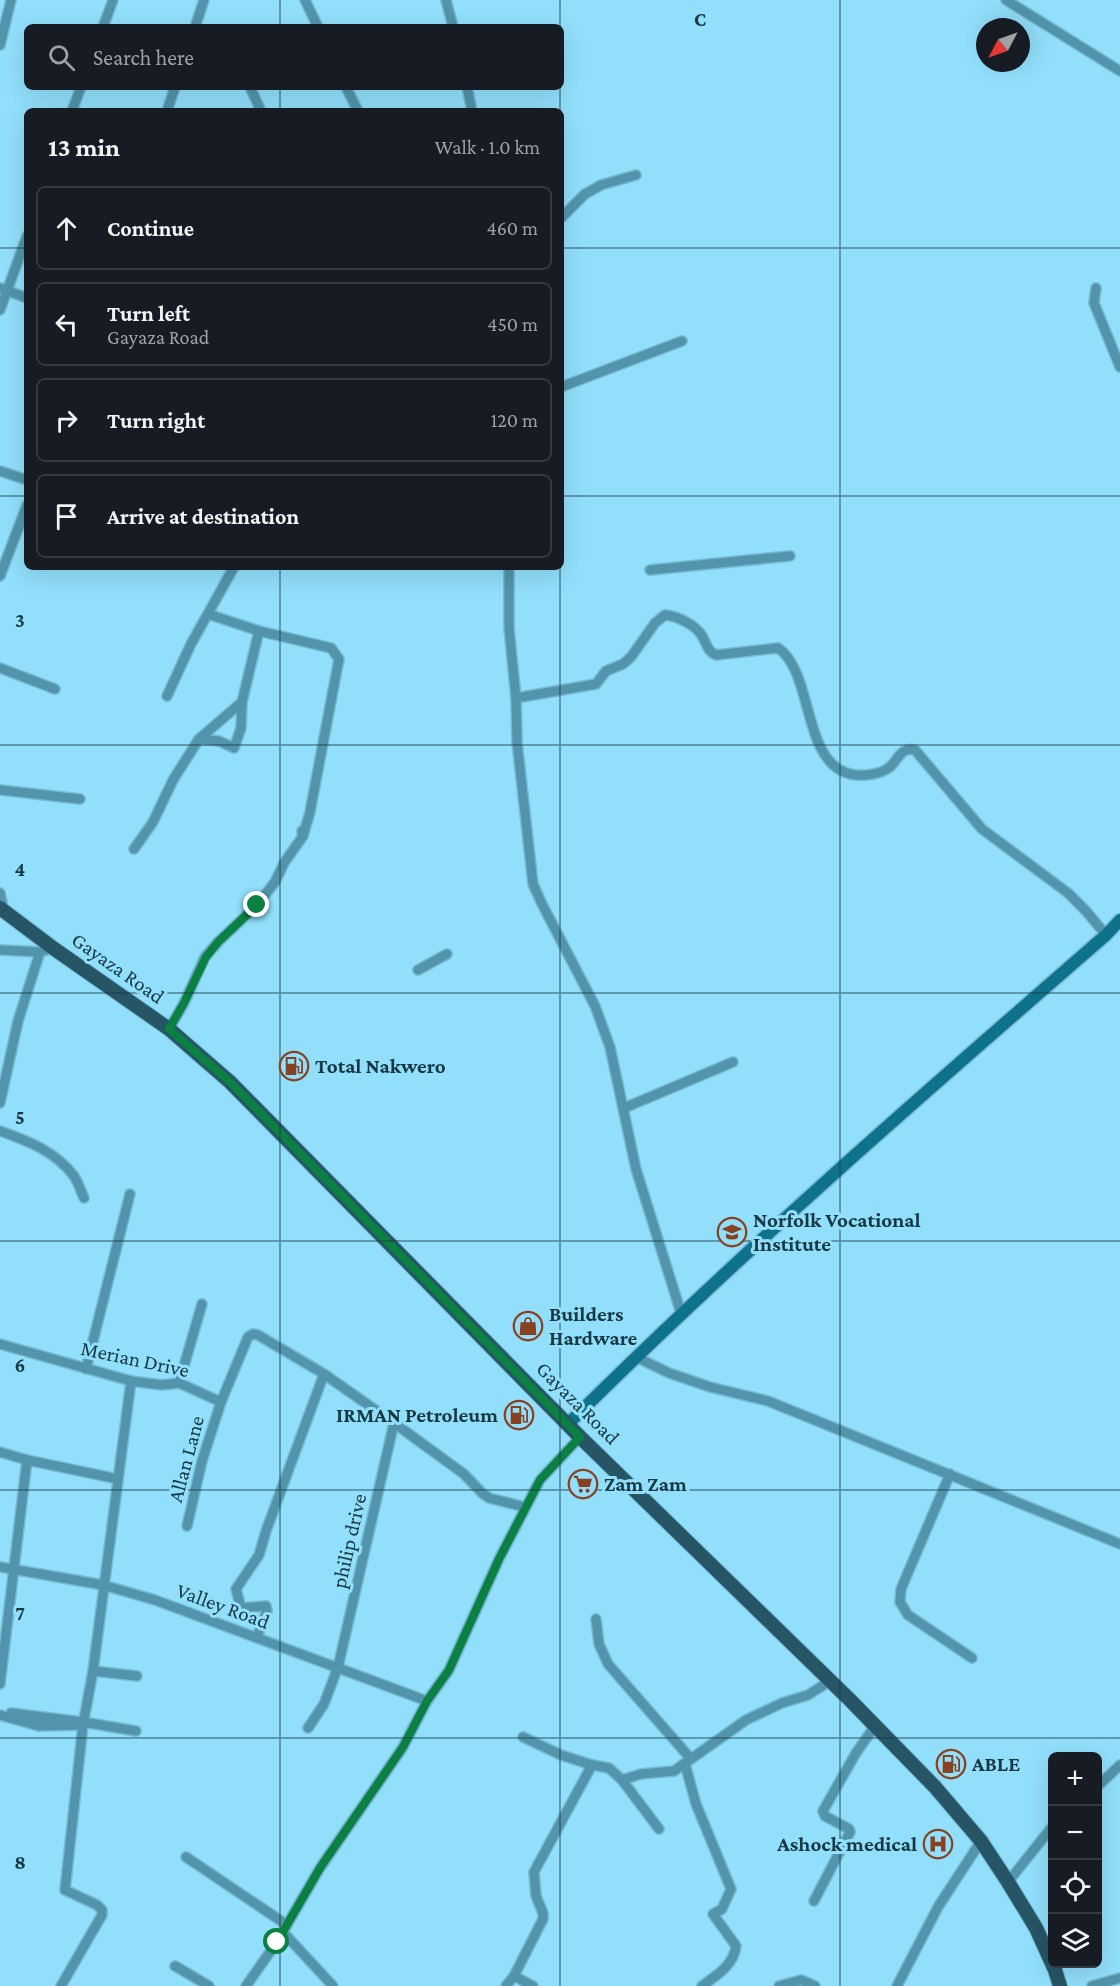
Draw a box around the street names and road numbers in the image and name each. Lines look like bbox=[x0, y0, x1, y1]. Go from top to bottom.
street label: Gayaza Road bbox=[67, 927, 169, 1009]
street label: Merian Drive bbox=[79, 1336, 191, 1382]
street label: Gayaza Road bbox=[532, 1357, 624, 1449]
street label: Allan Lane bbox=[163, 1413, 209, 1505]
street label: philip drive bbox=[326, 1491, 372, 1591]
street label: Valley Road bbox=[173, 1578, 273, 1634]

